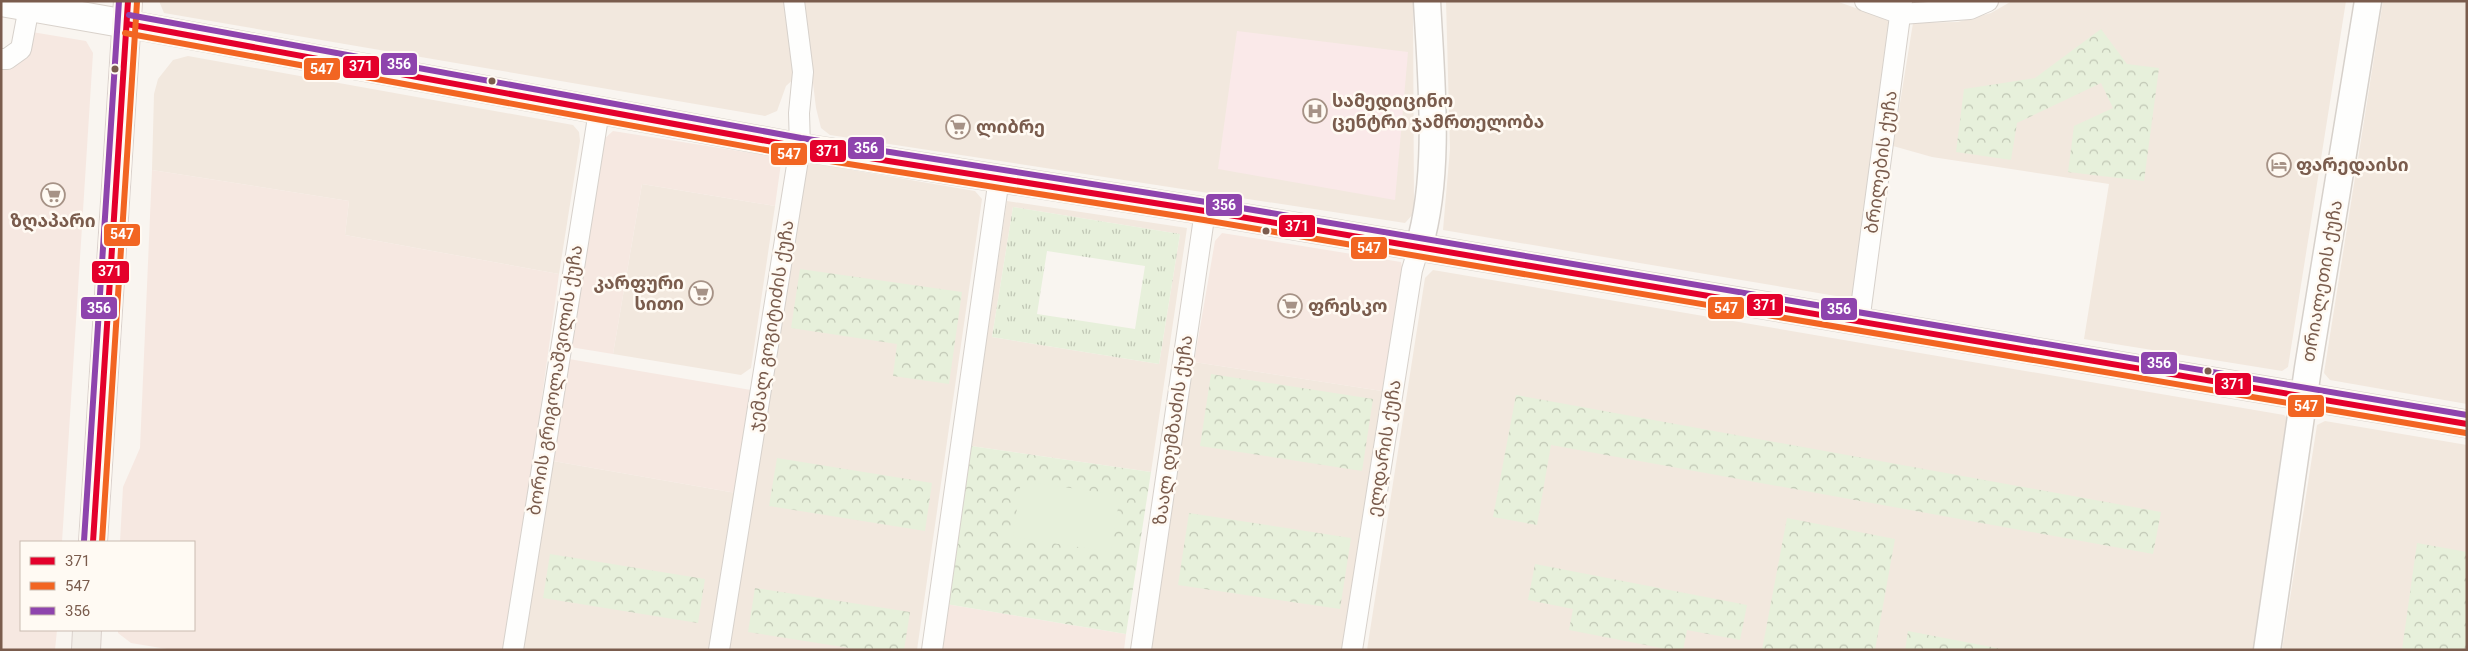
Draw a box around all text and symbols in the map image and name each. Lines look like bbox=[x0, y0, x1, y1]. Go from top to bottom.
line badge: 356 bbox=[380, 52, 418, 76]
line badge: 371 bbox=[342, 55, 380, 79]
text: 356 bbox=[387, 56, 411, 72]
line badge: 547 bbox=[303, 57, 341, 81]
text: 371 bbox=[349, 58, 373, 74]
text: 547 bbox=[310, 61, 334, 77]
unlabelled marker bbox=[110, 64, 120, 74]
unlabelled marker bbox=[487, 76, 497, 86]
street label: ბრილების ქუჩა bbox=[1860, 89, 1902, 235]
place label: სამედიცინო ცენტრი ჯამრთელობა bbox=[1332, 90, 1544, 133]
hospital icon: სამედიცინო ცენტრი ჯამრთელობა bbox=[1302, 98, 1328, 124]
supermarket icon: ლიბრე bbox=[945, 114, 971, 140]
place label: ლიბრე bbox=[976, 116, 1045, 138]
line badge: 356 bbox=[847, 136, 885, 160]
line badge: 371 bbox=[809, 139, 847, 163]
text: 356 bbox=[854, 140, 878, 156]
line badge: 547 bbox=[770, 142, 808, 166]
text: 371 bbox=[816, 143, 840, 159]
text: 547 bbox=[777, 146, 801, 162]
hotel icon: ფარედაისი bbox=[2266, 152, 2292, 178]
place label: ფარედაისი bbox=[2296, 154, 2409, 176]
supermarket icon: ზღაპარი bbox=[40, 182, 66, 208]
line badge: 356 bbox=[1205, 193, 1243, 217]
text: 356 bbox=[1212, 197, 1236, 213]
street label: თრიალეთის ქუჩა bbox=[2297, 198, 2347, 364]
place label: ზღაპარი bbox=[10, 210, 96, 232]
line badge: 371 bbox=[1278, 214, 1316, 238]
text: 371 bbox=[1285, 218, 1309, 234]
street label: ჯემალ გოგიტიძის ქუჩა bbox=[743, 219, 799, 433]
line badge: 547 bbox=[103, 223, 141, 247]
text: 547 bbox=[110, 226, 134, 242]
unlabelled marker bbox=[1261, 226, 1271, 236]
line badge: 547 bbox=[1350, 236, 1388, 260]
text: 547 bbox=[1357, 240, 1381, 256]
street label: ბორის გრიგოლაშვილის ქუჩა bbox=[523, 243, 587, 517]
line badge: 371 bbox=[91, 260, 130, 284]
text: 371 bbox=[98, 263, 122, 279]
place label: კარფური სითი bbox=[593, 272, 684, 314]
supermarket icon: კარფური სითი bbox=[688, 280, 714, 306]
supermarket icon: ფრესკო bbox=[1277, 293, 1303, 319]
line badge: 371 bbox=[1746, 293, 1784, 317]
place label: ფრესკო bbox=[1308, 295, 1388, 316]
line badge: 356 bbox=[80, 296, 118, 320]
line badge: 547 bbox=[1707, 296, 1745, 320]
text: 371 bbox=[1753, 297, 1777, 313]
line badge: 356 bbox=[1820, 297, 1858, 321]
text: 356 bbox=[87, 300, 111, 316]
text: 547 bbox=[1714, 300, 1738, 316]
text: 356 bbox=[1827, 301, 1851, 317]
street label: ზაალ დუმბაძის ქუჩა bbox=[1149, 333, 1197, 527]
line badge: 356 bbox=[2140, 351, 2178, 375]
text: 356 bbox=[2147, 355, 2171, 371]
unlabelled marker bbox=[2203, 366, 2213, 376]
line badge: 371 bbox=[2214, 372, 2252, 396]
text: 371 bbox=[2221, 376, 2245, 392]
street label: ელდარის ქუჩა bbox=[1362, 378, 1406, 518]
line badge: 547 bbox=[2287, 394, 2325, 418]
text: 547 bbox=[2294, 398, 2318, 414]
legend bbox=[20, 541, 195, 631]
text: 371 bbox=[65, 552, 90, 570]
text: 547 bbox=[65, 577, 90, 595]
text: 356 bbox=[65, 602, 90, 620]

